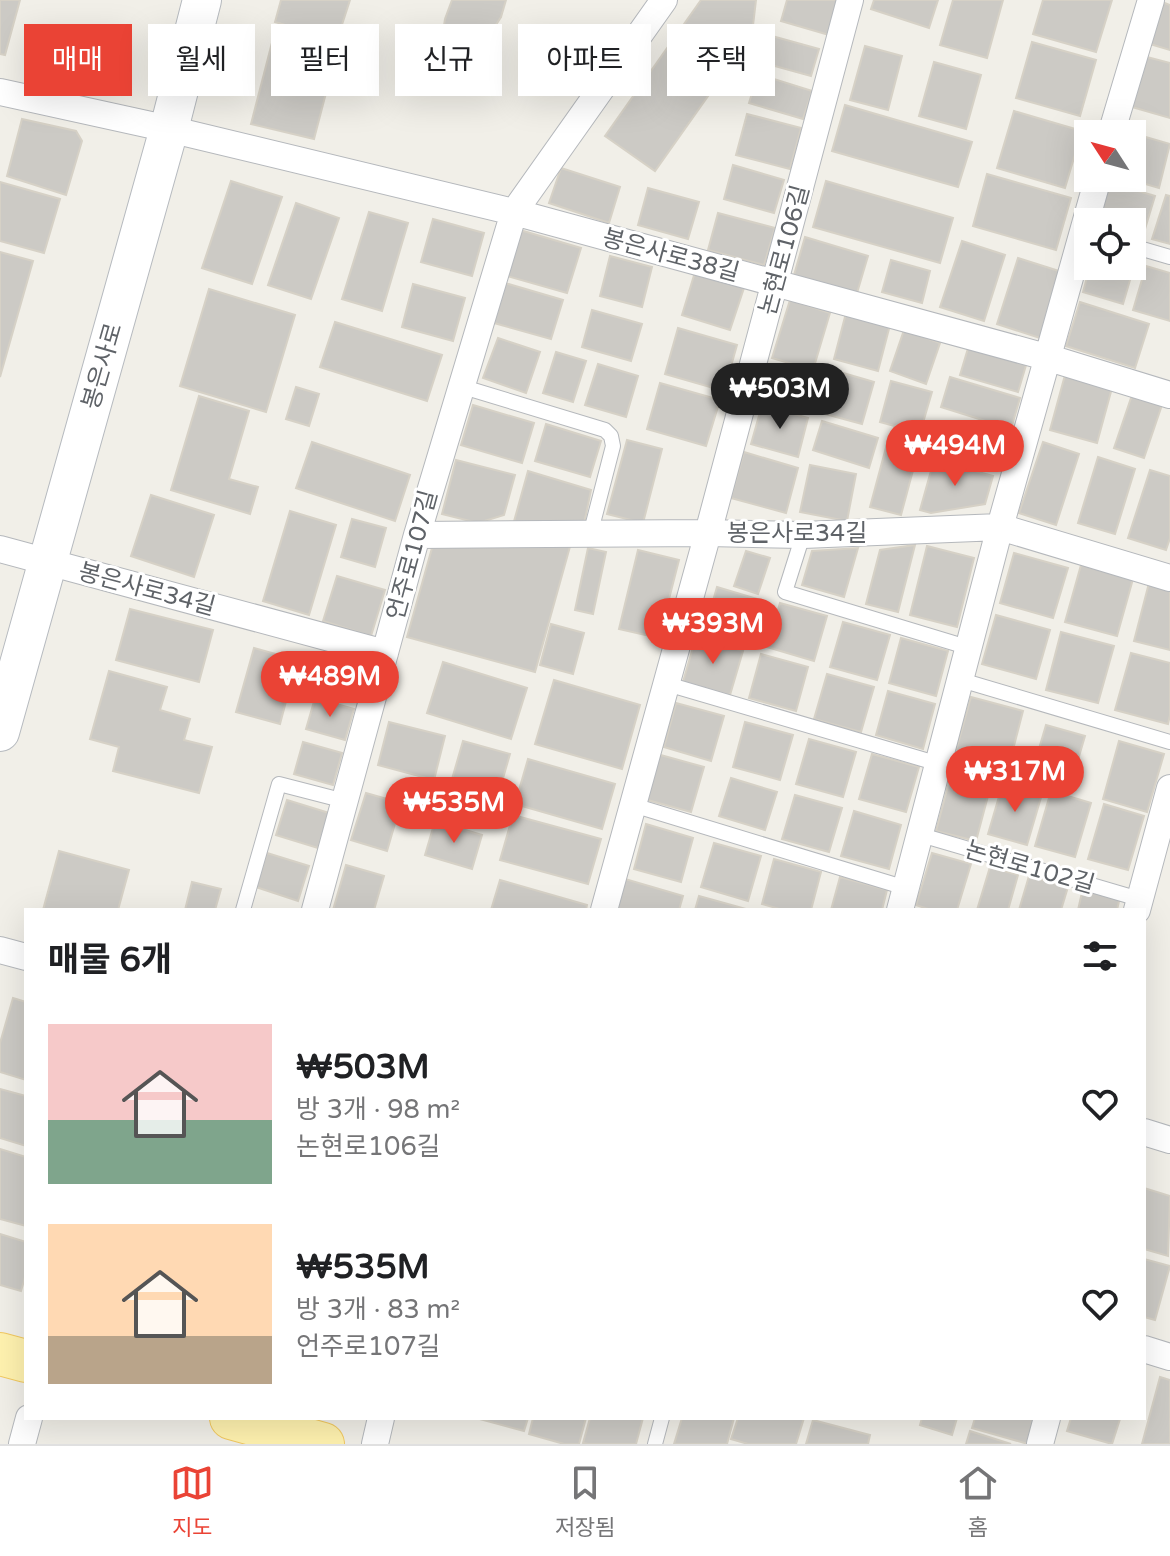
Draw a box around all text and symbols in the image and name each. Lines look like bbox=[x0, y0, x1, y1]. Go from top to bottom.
chip: 매매 bbox=[24, 24, 132, 96]
chip: 월세 bbox=[148, 24, 255, 96]
chip: 필터 bbox=[271, 24, 379, 96]
chip: 신규 bbox=[395, 24, 502, 96]
chip: 아파트 bbox=[518, 24, 651, 96]
chip: 주택 bbox=[667, 24, 775, 96]
north arrow bbox=[1074, 120, 1146, 192]
map controls bbox=[1074, 120, 1146, 280]
street label: 논현로106길 bbox=[753, 182, 816, 318]
button: locate bbox=[1074, 208, 1146, 280]
street label: 봉은사로38길 bbox=[599, 223, 743, 288]
street label: 봉은사로 bbox=[76, 320, 129, 413]
pin: ₩503M bbox=[724, 363, 836, 431]
text: ₩503M bbox=[729, 373, 831, 404]
pin: ₩494M bbox=[899, 420, 1011, 488]
text: ₩494M bbox=[904, 430, 1006, 461]
street label: 언주로107길 bbox=[381, 487, 444, 623]
street label: 봉은사로34길 bbox=[727, 519, 867, 548]
street label: 봉은사로34길 bbox=[75, 557, 219, 622]
pin: ₩393M bbox=[657, 598, 769, 666]
text: ₩393M bbox=[662, 608, 764, 639]
pin: ₩489M bbox=[274, 651, 386, 719]
text: ₩489M bbox=[279, 661, 381, 692]
pin: ₩317M bbox=[959, 746, 1071, 814]
text: ₩317M bbox=[964, 756, 1066, 787]
pin: ₩535M bbox=[398, 777, 510, 845]
text: ₩535M bbox=[403, 787, 505, 818]
street label: 논현로102길 bbox=[962, 835, 1098, 900]
icon: filters bbox=[1078, 934, 1122, 978]
text: 매물 6개 bbox=[48, 940, 172, 981]
text: ₩503M bbox=[296, 1047, 430, 1088]
icon: home bbox=[112, 1056, 208, 1152]
icon: heart bbox=[1078, 1082, 1122, 1126]
text: 방 3개 · 98 m² bbox=[296, 1094, 460, 1125]
text: 논현로106길 bbox=[296, 1131, 441, 1162]
text: ₩535M bbox=[296, 1247, 430, 1288]
icon: home bbox=[112, 1256, 208, 1352]
icon: heart bbox=[1078, 1282, 1122, 1326]
text: 방 3개 · 83 m² bbox=[296, 1294, 460, 1325]
text: 언주로107길 bbox=[296, 1331, 441, 1362]
tab: 지도 bbox=[170, 1461, 214, 1541]
tab: 저장됨 bbox=[555, 1461, 615, 1541]
tab: 홈 bbox=[956, 1461, 1000, 1541]

